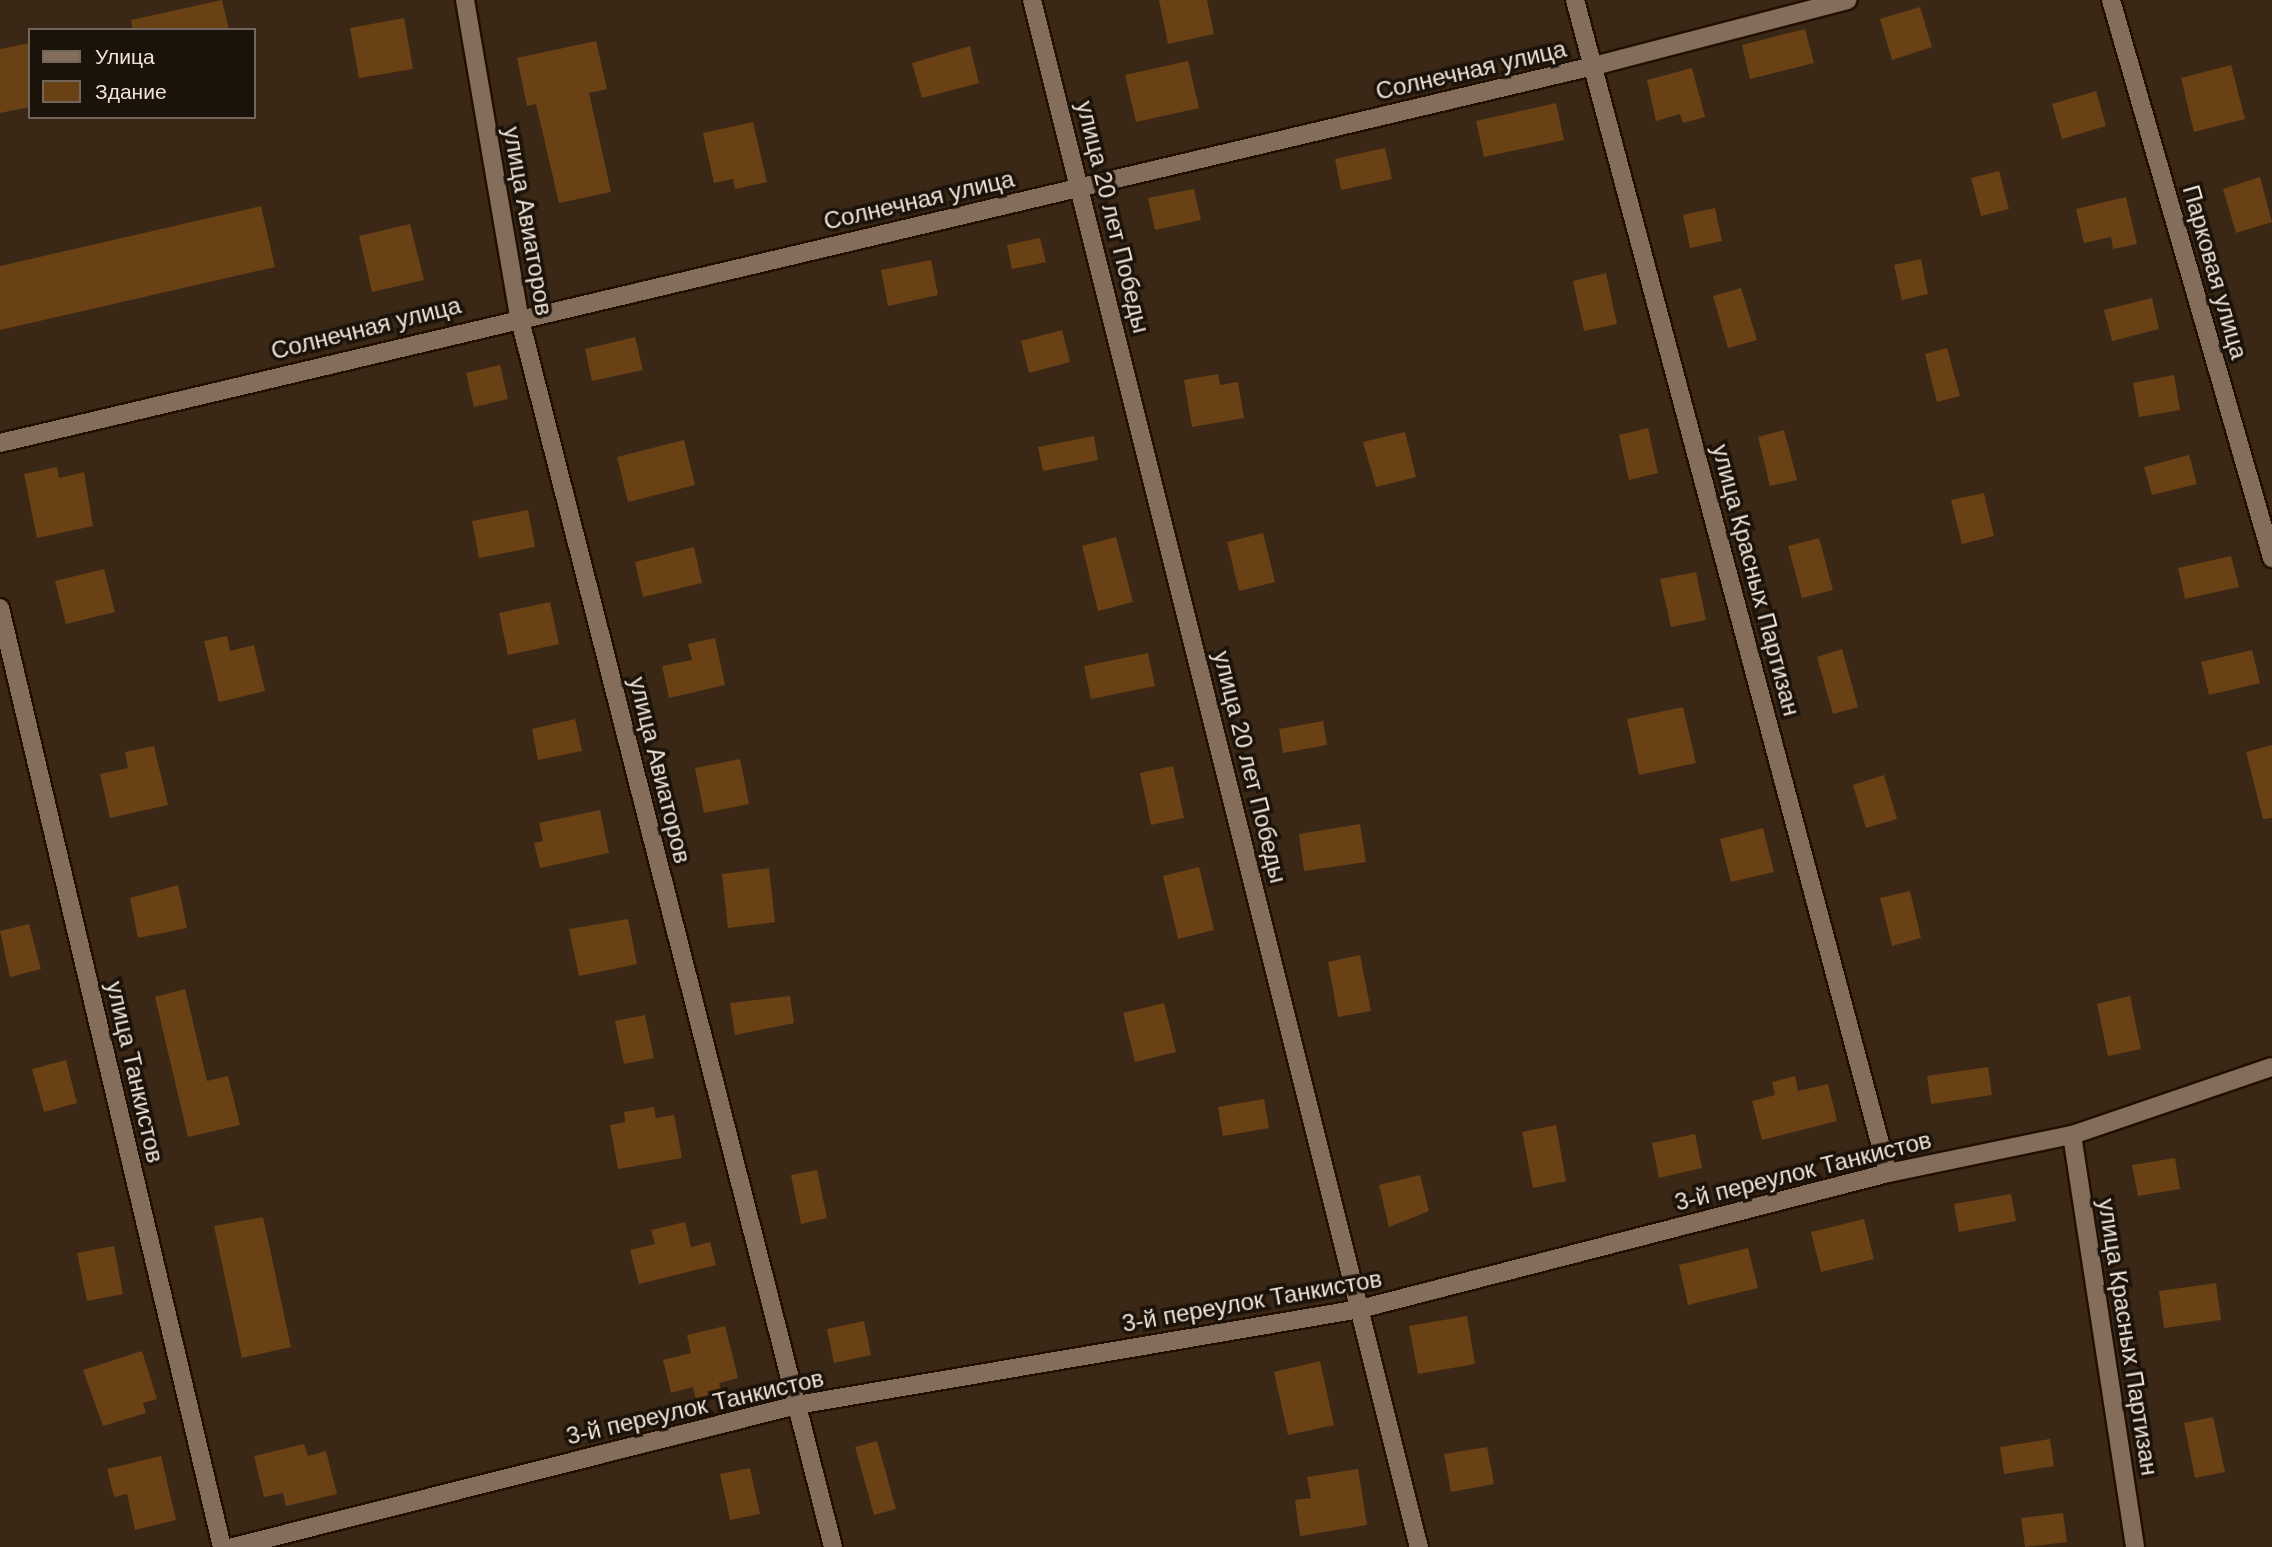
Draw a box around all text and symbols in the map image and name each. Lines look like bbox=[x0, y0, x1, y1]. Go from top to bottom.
legend bbox=[28, 28, 256, 119]
street label: Солнечная улица bbox=[1373, 34, 1569, 106]
text: Улица bbox=[95, 45, 155, 68]
text: Здание bbox=[95, 80, 167, 103]
street label: улица 20 лет Победы bbox=[1070, 98, 1156, 336]
street label: улица Авиаторов bbox=[497, 124, 559, 318]
street label: Солнечная улица bbox=[821, 164, 1017, 236]
street label: Парковая улица bbox=[2176, 182, 2254, 362]
street label: Солнечная улица bbox=[268, 290, 464, 366]
street label: улица Красных Партизан bbox=[1706, 441, 1806, 719]
street label: улица 20 лет Победы bbox=[1207, 648, 1293, 886]
street label: улица Авиаторов bbox=[623, 674, 697, 866]
street label: улица Танкистов bbox=[100, 978, 170, 1166]
street label: 3-й переулок Танкистов bbox=[1672, 1125, 1934, 1217]
street label: улица Красных Партизан bbox=[2092, 1197, 2164, 1477]
street label: 3-й переулок Танкистов bbox=[1120, 1264, 1384, 1338]
street label: 3-й переулок Танкистов bbox=[563, 1363, 827, 1451]

